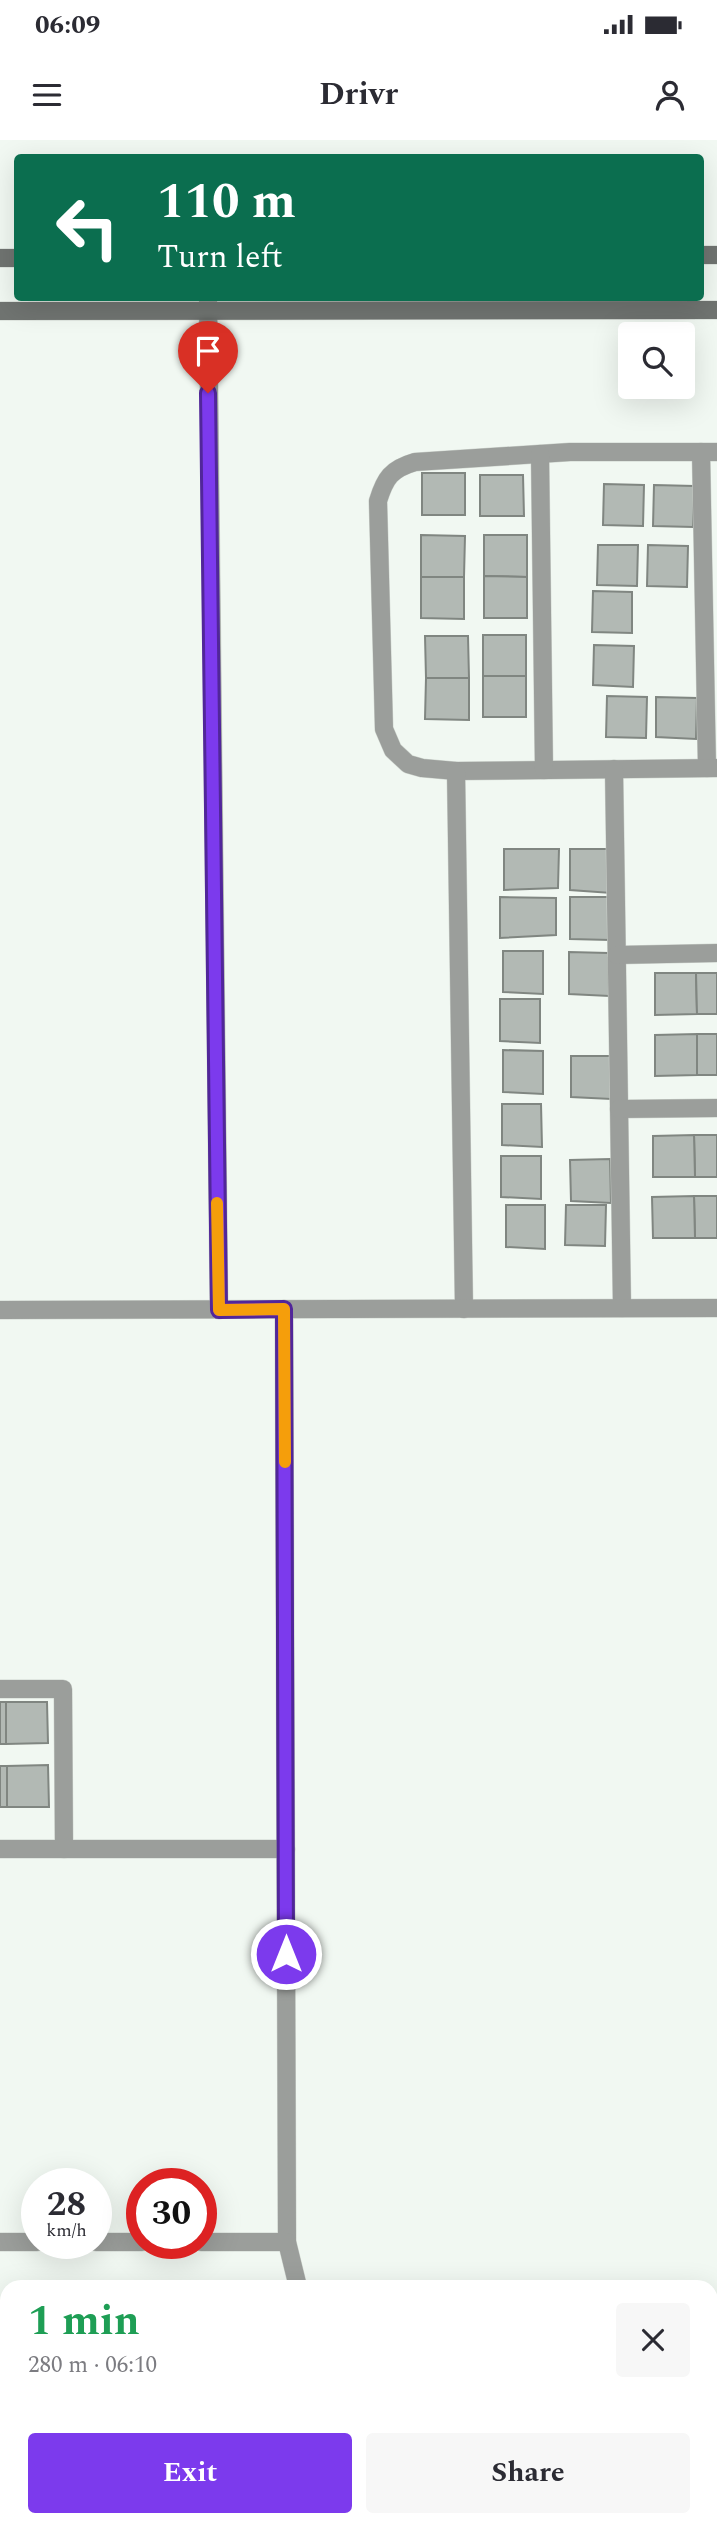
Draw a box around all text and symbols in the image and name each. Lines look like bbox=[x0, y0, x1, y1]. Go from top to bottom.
text: 06:09 bbox=[35, 5, 100, 45]
text: Drivr bbox=[319, 70, 398, 119]
icon: menu bbox=[28, 76, 66, 114]
icon: person bbox=[651, 76, 689, 114]
text: 110 m bbox=[157, 165, 296, 240]
icon: left bbox=[42, 182, 133, 273]
text: Turn left bbox=[157, 233, 283, 282]
pin bbox=[178, 321, 238, 393]
map controls bbox=[618, 322, 695, 399]
button: search bbox=[618, 322, 695, 399]
icon: arrive bbox=[189, 332, 227, 370]
position arrow bbox=[249, 1917, 323, 1991]
speed limit sign: 30 bbox=[126, 2168, 217, 2259]
text: 28 bbox=[47, 2178, 86, 2231]
text: km/h bbox=[46, 2217, 87, 2244]
text: 1 min bbox=[28, 2290, 140, 2353]
button: close bbox=[616, 2303, 690, 2377]
text: 280 m · 06:10 bbox=[28, 2348, 157, 2383]
button: Exit bbox=[28, 2433, 352, 2513]
button: Share bbox=[366, 2433, 690, 2513]

